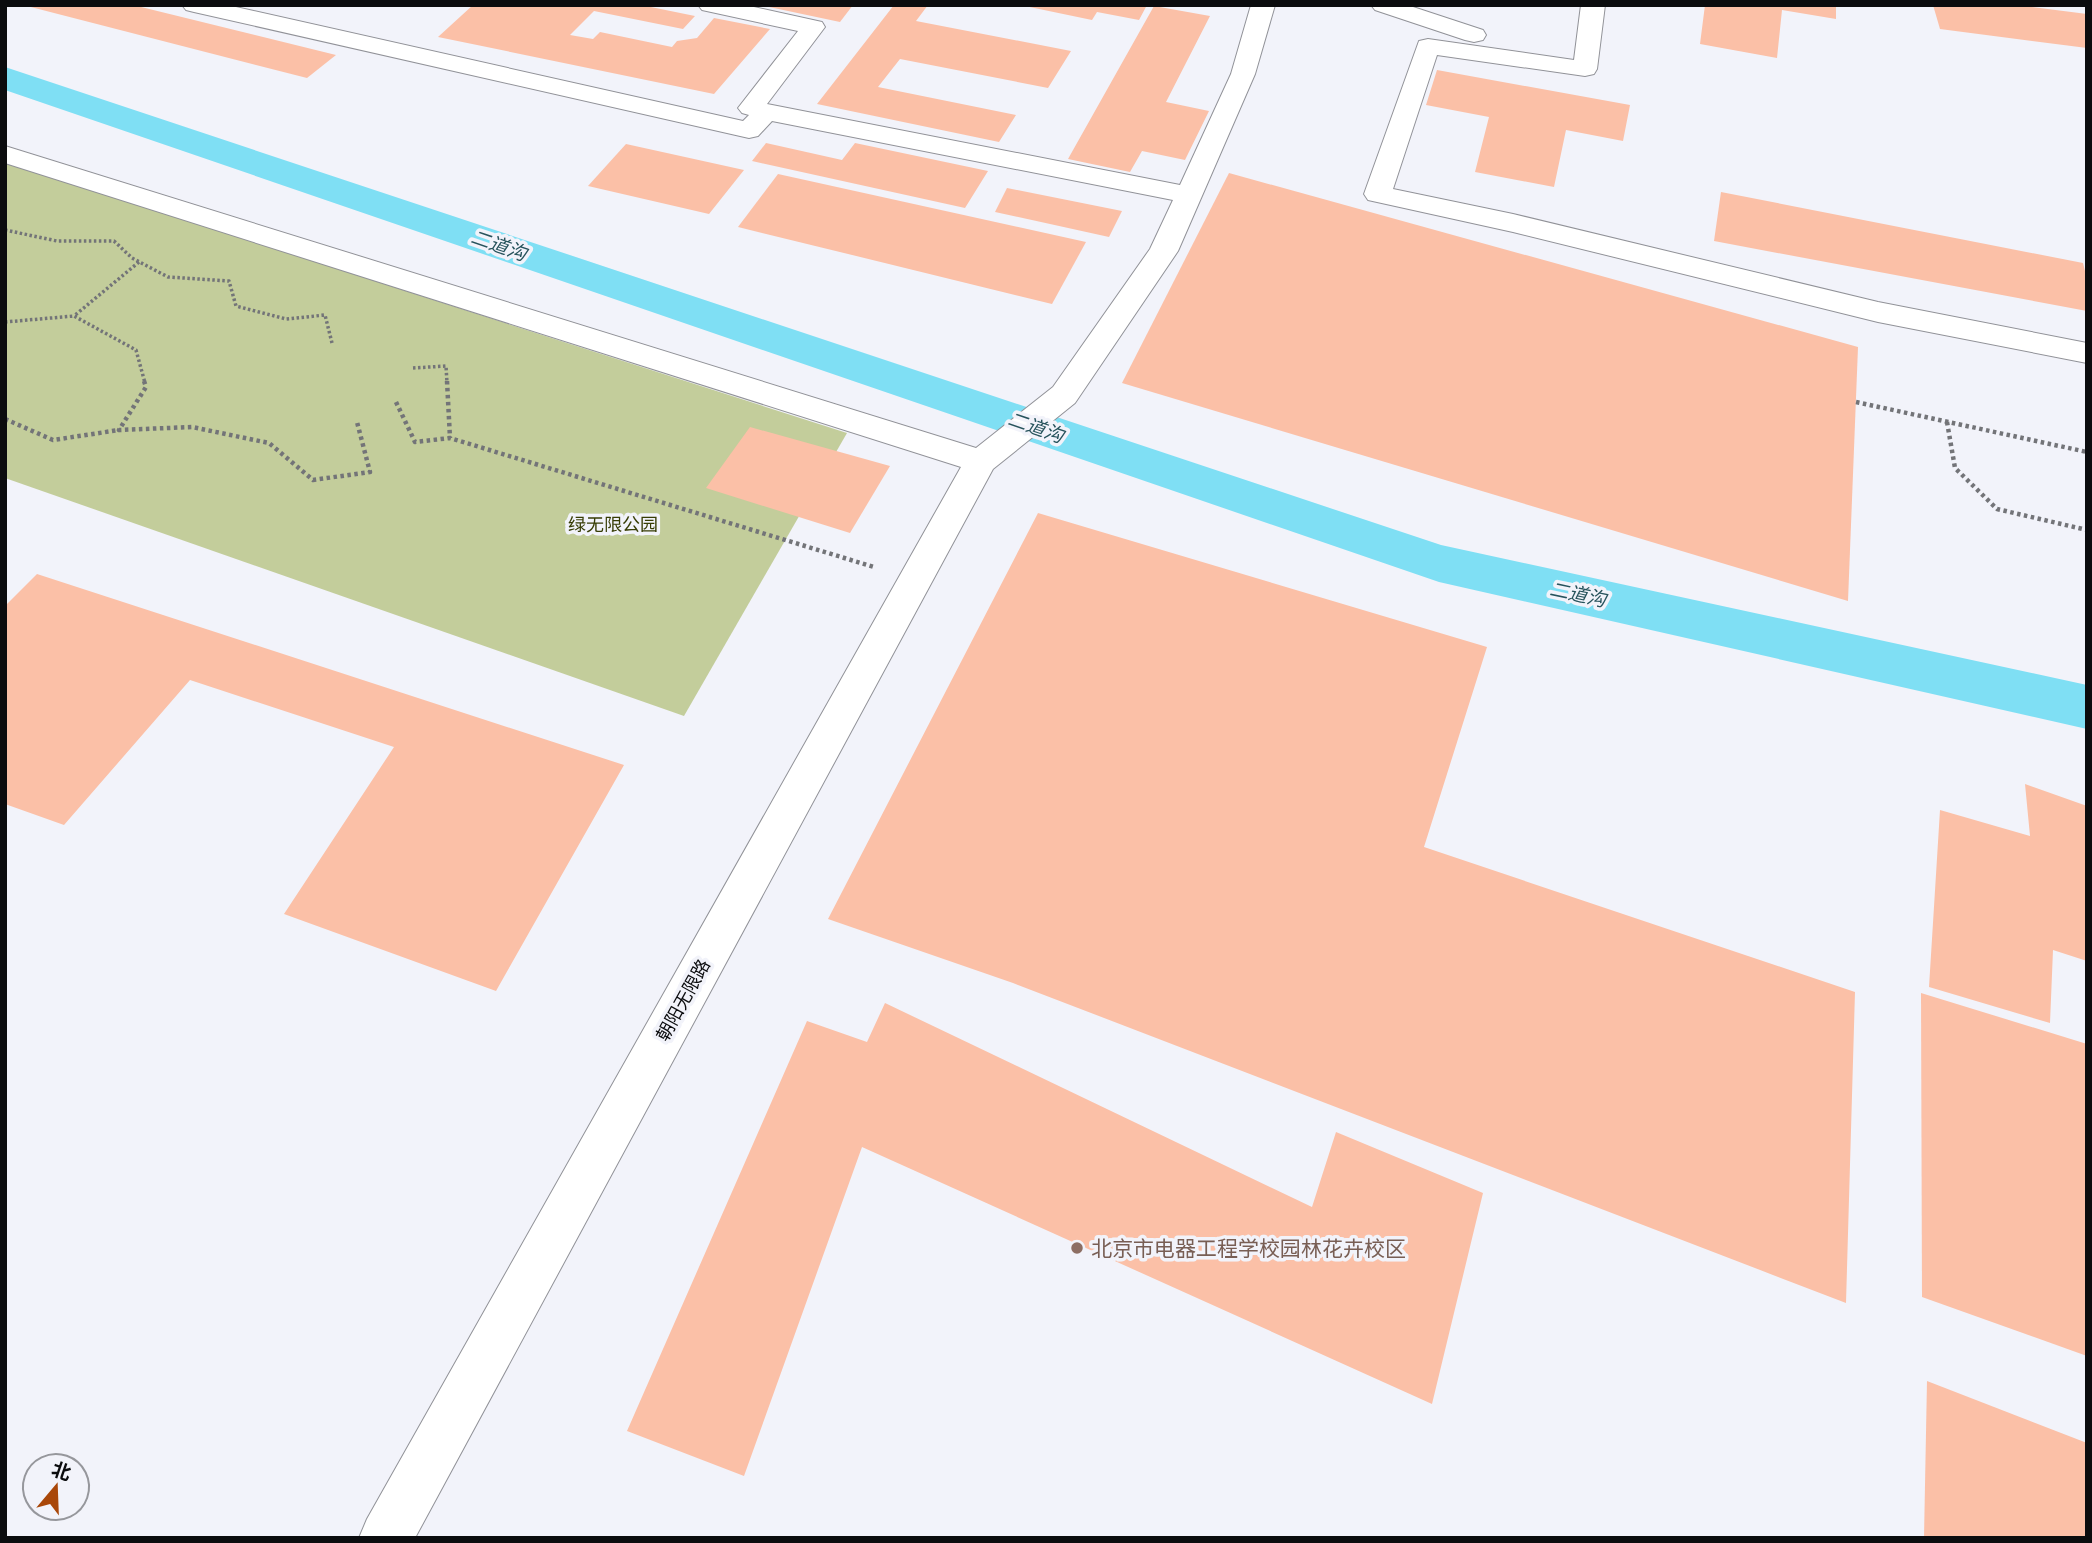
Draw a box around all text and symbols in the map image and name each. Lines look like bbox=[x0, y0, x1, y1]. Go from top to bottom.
water label: 二道沟 bbox=[468, 225, 531, 265]
water label: 二道沟 bbox=[1005, 407, 1068, 447]
park label: 绿无限公园 bbox=[568, 514, 658, 535]
water label: 二道沟 bbox=[1548, 577, 1610, 611]
street label: 朝阳无限路 bbox=[652, 956, 714, 1044]
place label: 北京市电器工程学校园林花卉校区 bbox=[1091, 1236, 1406, 1261]
marker: 北京市电器工程学校园林花卉校区 bbox=[1069, 1240, 1085, 1256]
north arrow bbox=[21, 1452, 91, 1522]
text: 北 bbox=[49, 1457, 74, 1484]

